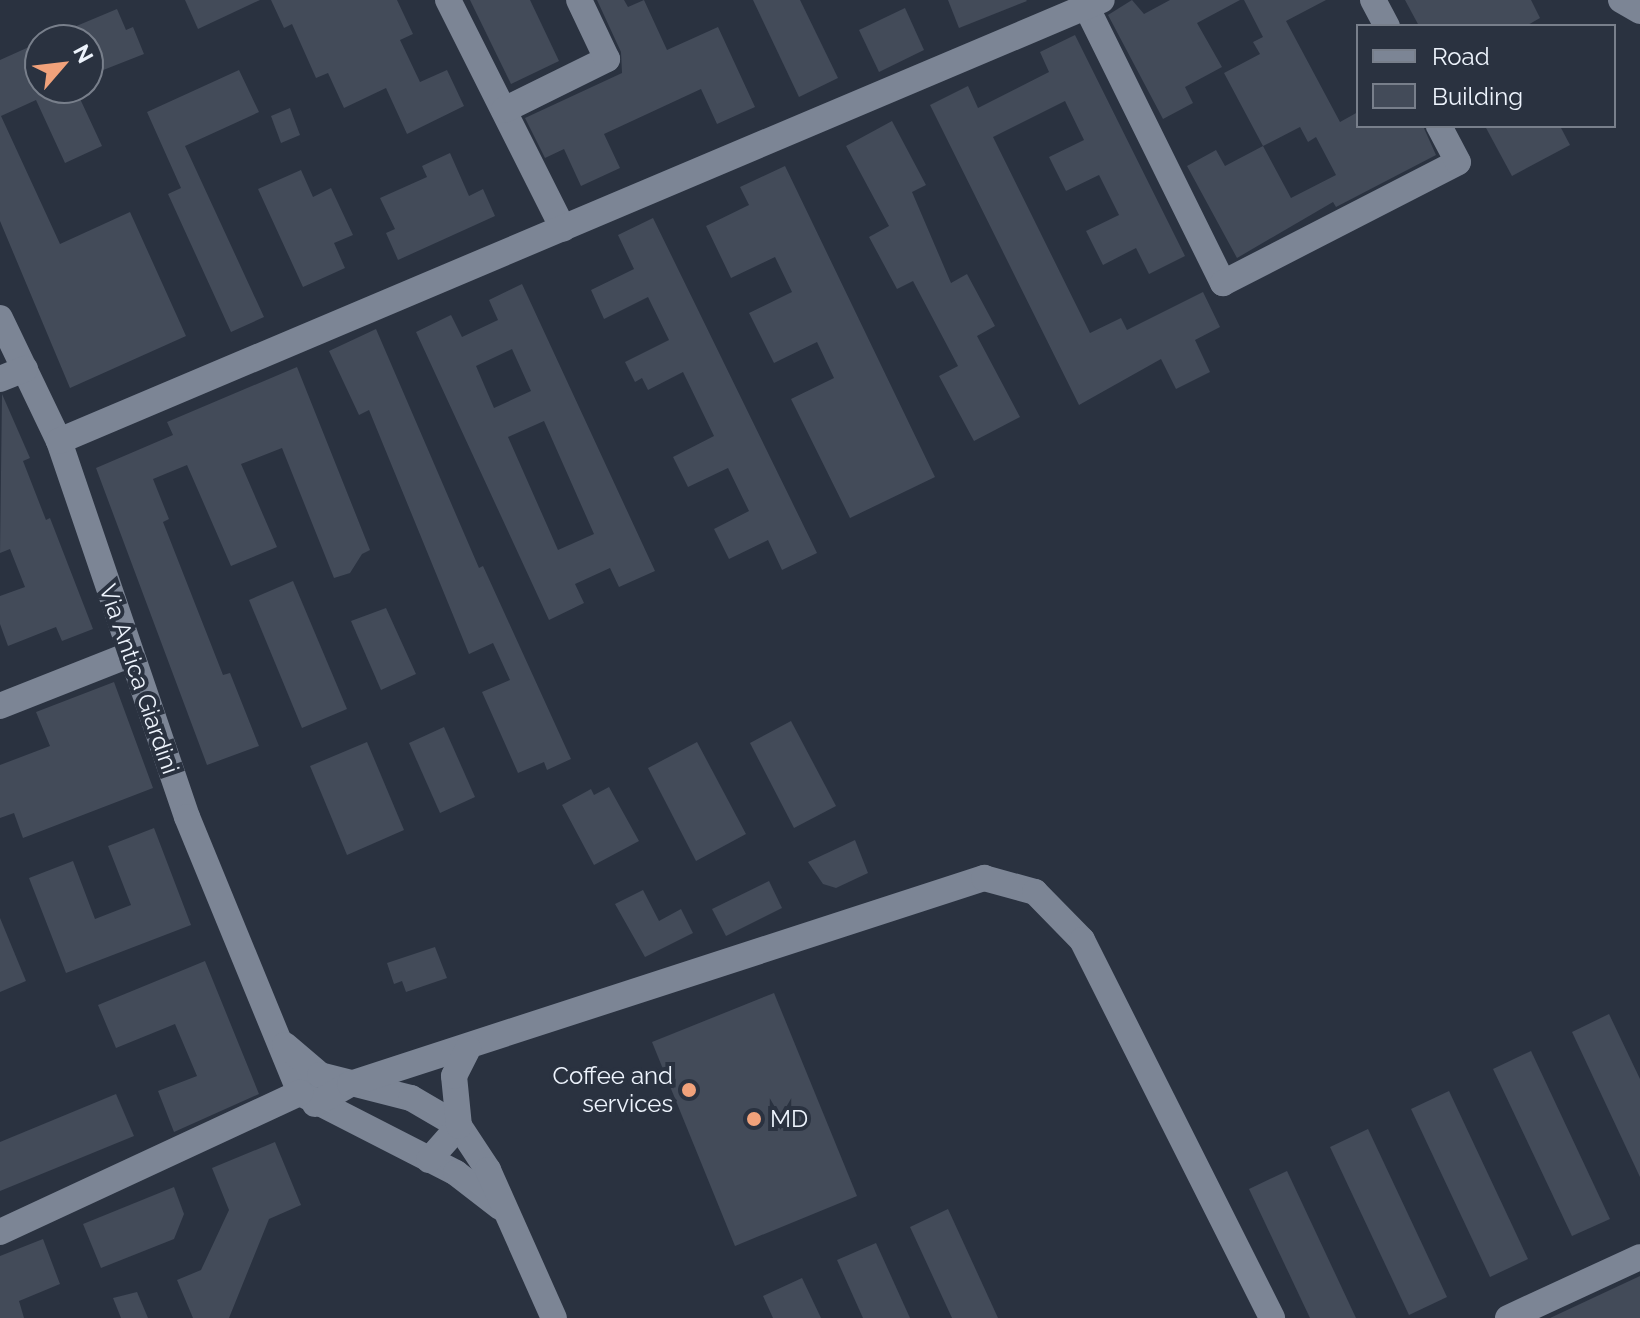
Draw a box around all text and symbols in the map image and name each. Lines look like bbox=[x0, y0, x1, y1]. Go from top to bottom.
north arrow bbox=[24, 24, 104, 104]
legend bbox=[1356, 24, 1616, 128]
text: N bbox=[68, 40, 99, 67]
text: Road bbox=[1432, 42, 1490, 71]
text: Building bbox=[1432, 82, 1523, 111]
street label: Via Antica Giardini bbox=[93, 580, 185, 778]
place label: Coffee and services bbox=[553, 1062, 673, 1118]
marker: Coffee and services bbox=[680, 1081, 698, 1099]
place label: MD bbox=[770, 1105, 808, 1133]
marker: MD bbox=[745, 1110, 763, 1128]

